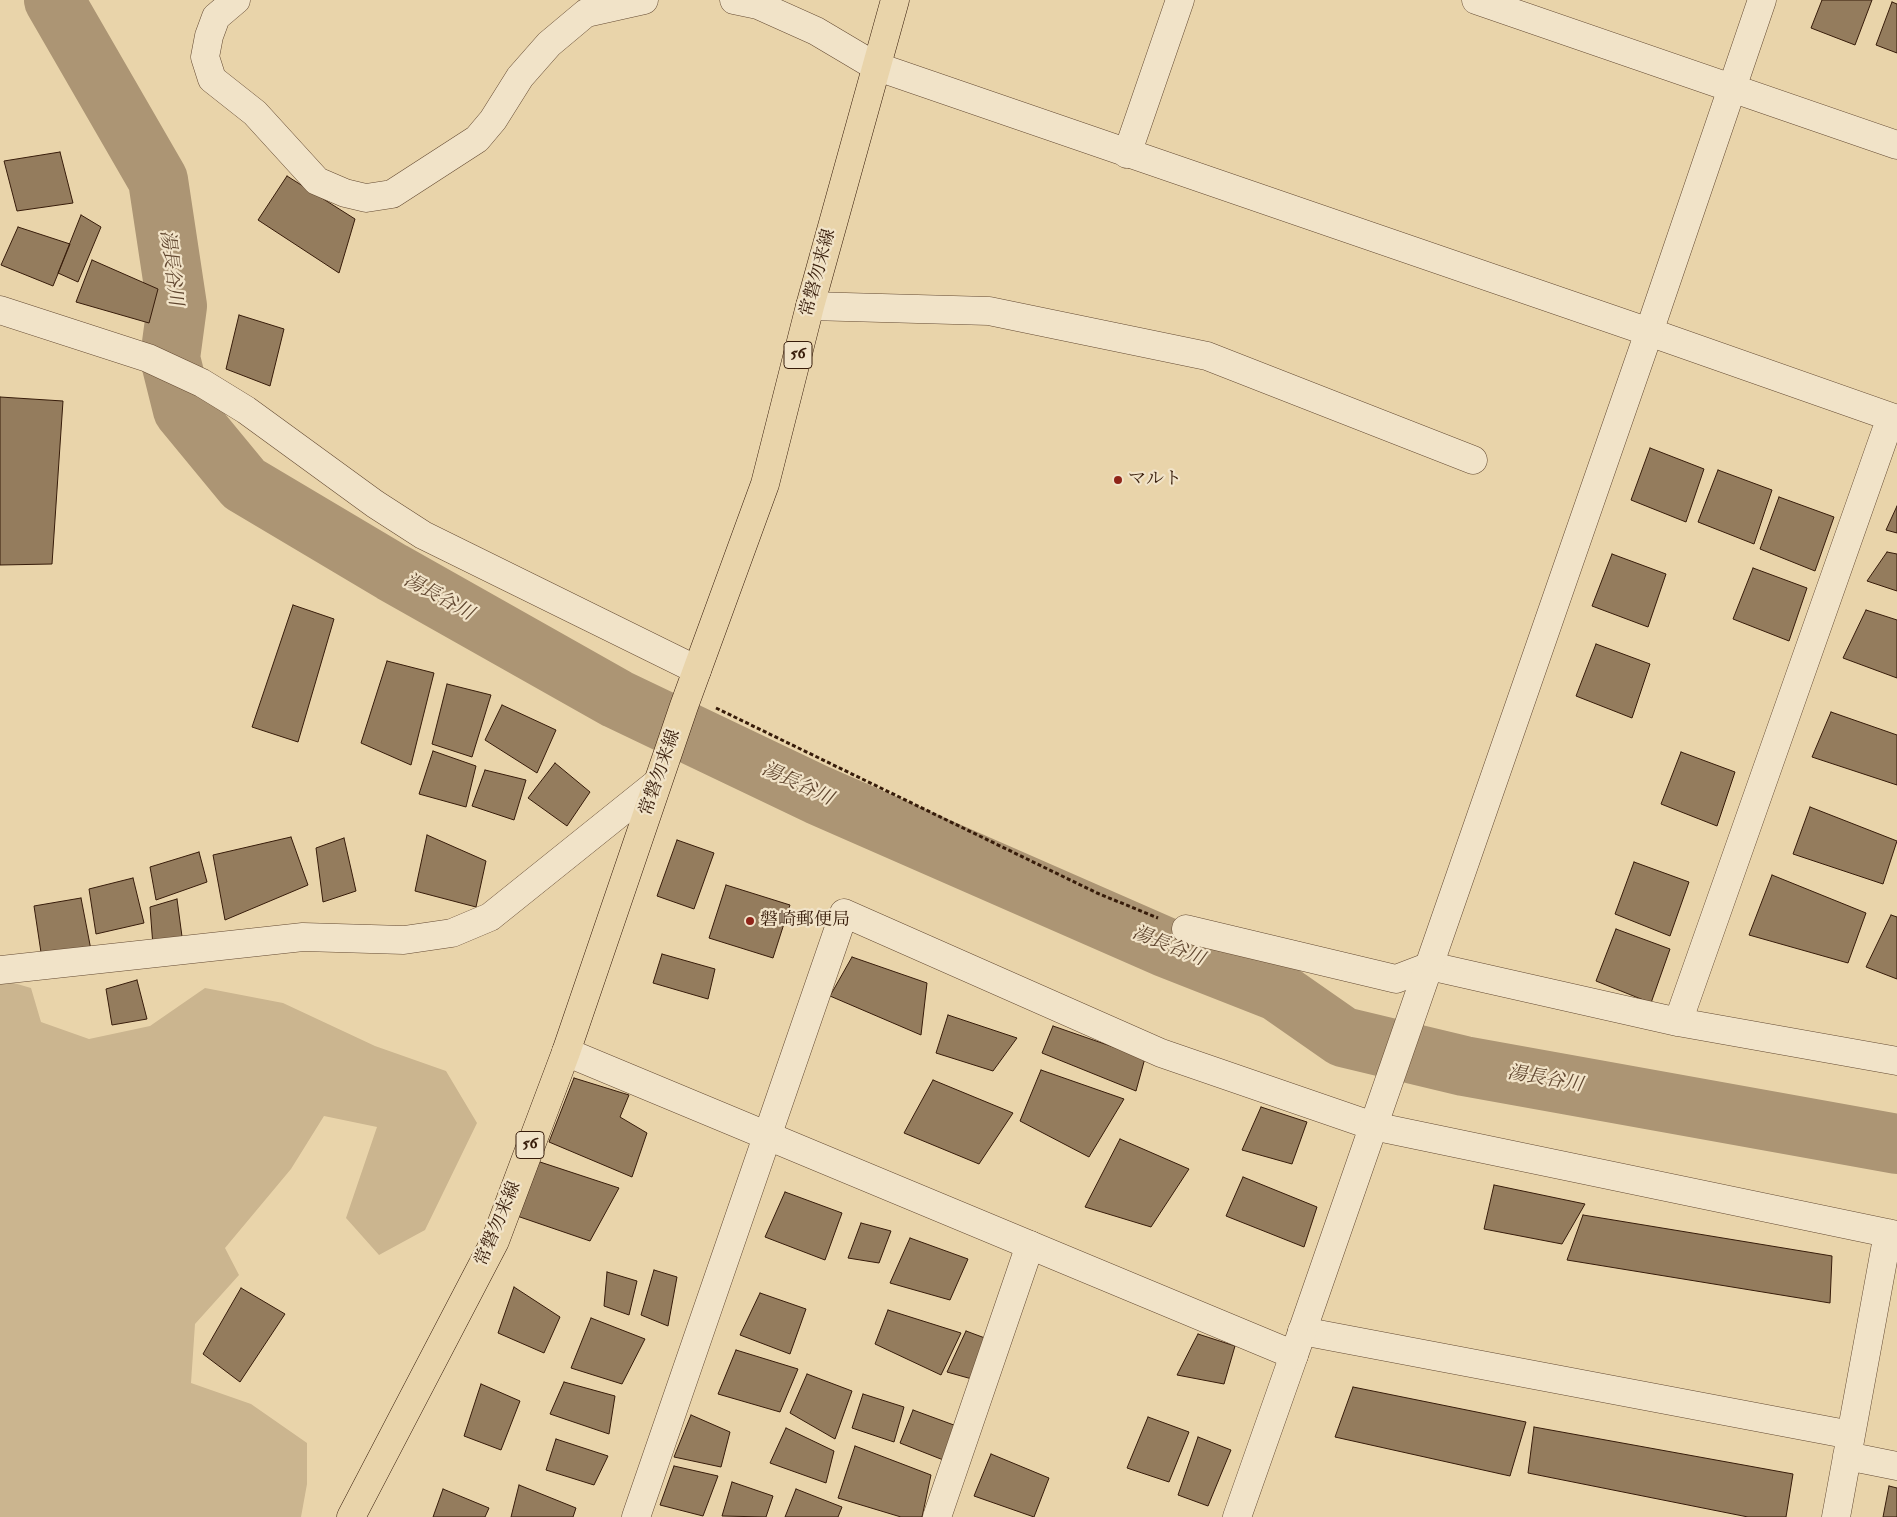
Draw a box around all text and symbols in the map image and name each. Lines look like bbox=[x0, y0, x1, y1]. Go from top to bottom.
street label: 常磐勿来線 bbox=[797, 227, 841, 319]
water label: 湯長谷川 bbox=[154, 229, 186, 307]
road number: 56 bbox=[784, 342, 812, 368]
place label: マルト bbox=[1128, 469, 1182, 491]
marker: マルト bbox=[1112, 474, 1124, 486]
water label: 湯長谷川 bbox=[399, 570, 477, 626]
street label: 常磐勿来線 bbox=[636, 727, 686, 819]
water label: 湯長谷川 bbox=[758, 759, 836, 811]
place label: 磐崎郵便局 bbox=[760, 910, 850, 932]
marker: 磐崎郵便局 bbox=[744, 915, 756, 927]
water label: 湯長谷川 bbox=[1128, 922, 1208, 972]
water label: 湯長谷川 bbox=[1506, 1062, 1584, 1098]
road number: 56 bbox=[516, 1132, 544, 1158]
street label: 常磐勿来線 bbox=[471, 1178, 527, 1270]

